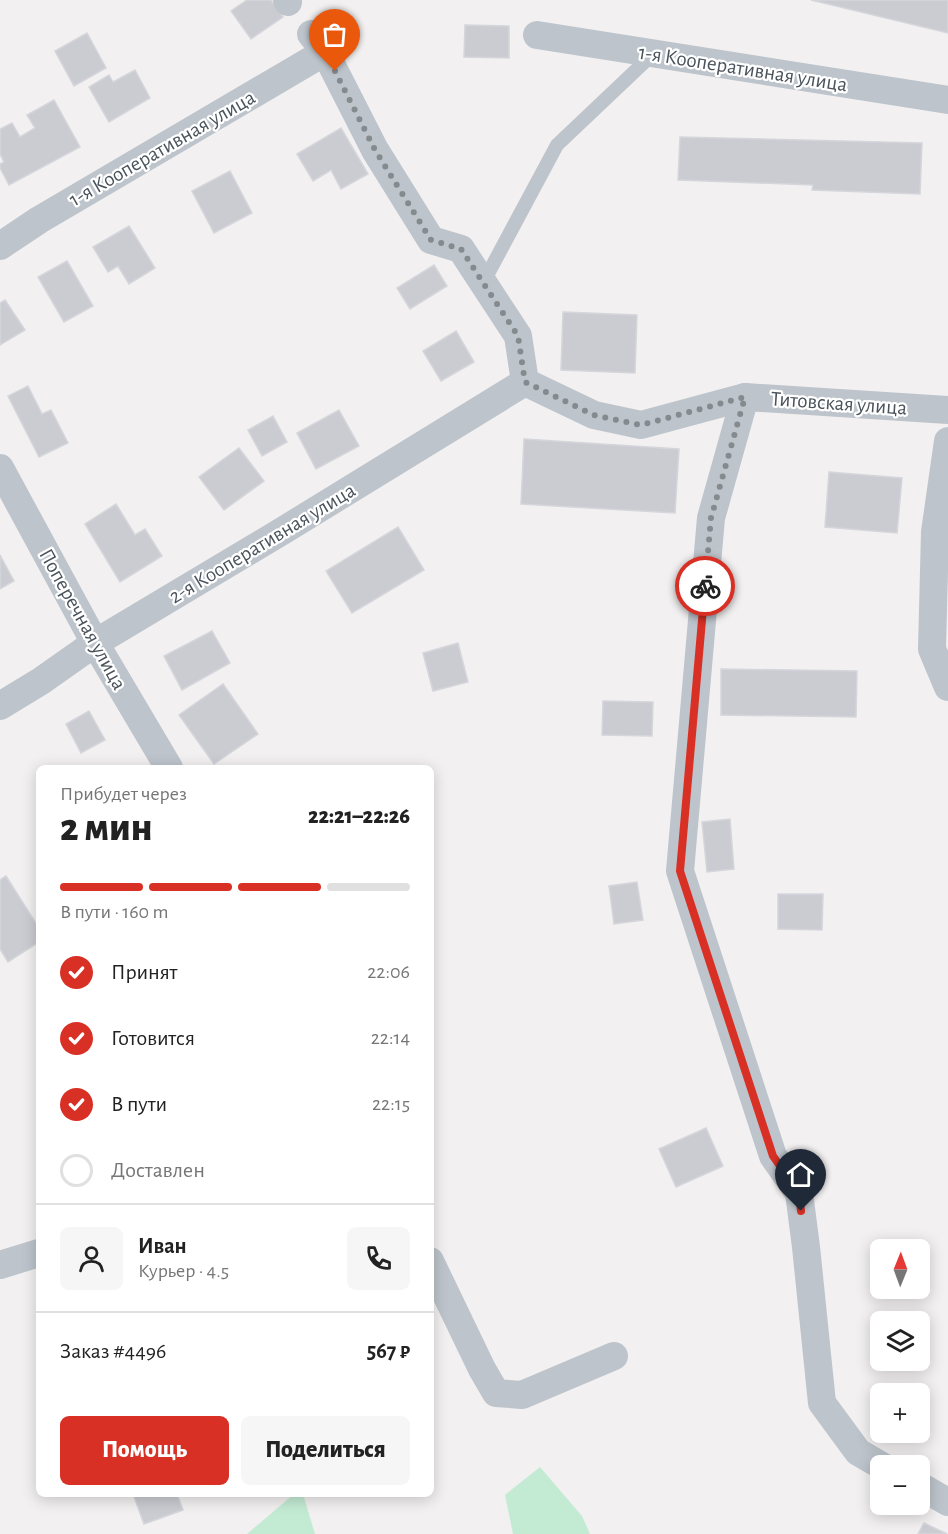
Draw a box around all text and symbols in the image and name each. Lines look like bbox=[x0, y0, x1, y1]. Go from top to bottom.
pin bbox=[309, 9, 360, 71]
icon: bag bbox=[318, 18, 351, 51]
street label: 1-я Кооперативная улица bbox=[637, 42, 849, 95]
street label: 1-я Кооперативная улица bbox=[66, 86, 259, 210]
street label: Титовская улица bbox=[770, 388, 908, 419]
street label: 2-я Кооперативная улица bbox=[165, 479, 359, 607]
street label: Поперечная улица bbox=[35, 545, 130, 694]
courier bbox=[675, 556, 735, 616]
icon: bike bbox=[689, 570, 722, 603]
text: Прибудет через bbox=[60, 784, 187, 804]
text: 22:21–22:26 bbox=[308, 805, 410, 827]
text: 2 мин bbox=[60, 809, 153, 848]
text: В пути · 160 m bbox=[60, 902, 168, 922]
icon: check bbox=[60, 956, 93, 989]
text: Принят bbox=[111, 961, 177, 983]
text: 22:06 bbox=[367, 962, 410, 982]
icon: check bbox=[60, 1022, 93, 1055]
text: Готовится bbox=[111, 1027, 195, 1049]
text: 22:14 bbox=[371, 1028, 410, 1048]
icon: check bbox=[60, 1088, 93, 1121]
text: В пути bbox=[111, 1093, 167, 1115]
text: 22:15 bbox=[372, 1094, 410, 1114]
pin bbox=[775, 1149, 826, 1211]
icon: home bbox=[784, 1158, 817, 1191]
text: Доставлен bbox=[111, 1159, 205, 1181]
button: person bbox=[60, 1227, 123, 1290]
button: phone bbox=[347, 1227, 410, 1290]
text: Иван bbox=[138, 1235, 187, 1257]
north arrow bbox=[870, 1239, 930, 1299]
map controls bbox=[870, 1239, 930, 1515]
text: Курьер · 4.5 bbox=[138, 1261, 229, 1281]
button: layers bbox=[870, 1311, 930, 1371]
text: Заказ #4496 bbox=[60, 1340, 166, 1362]
text: 567 ₽ bbox=[367, 1340, 410, 1362]
button: + bbox=[870, 1383, 930, 1443]
button: Помощь bbox=[60, 1416, 229, 1485]
button: Поделиться bbox=[241, 1416, 410, 1485]
button: − bbox=[870, 1455, 930, 1515]

